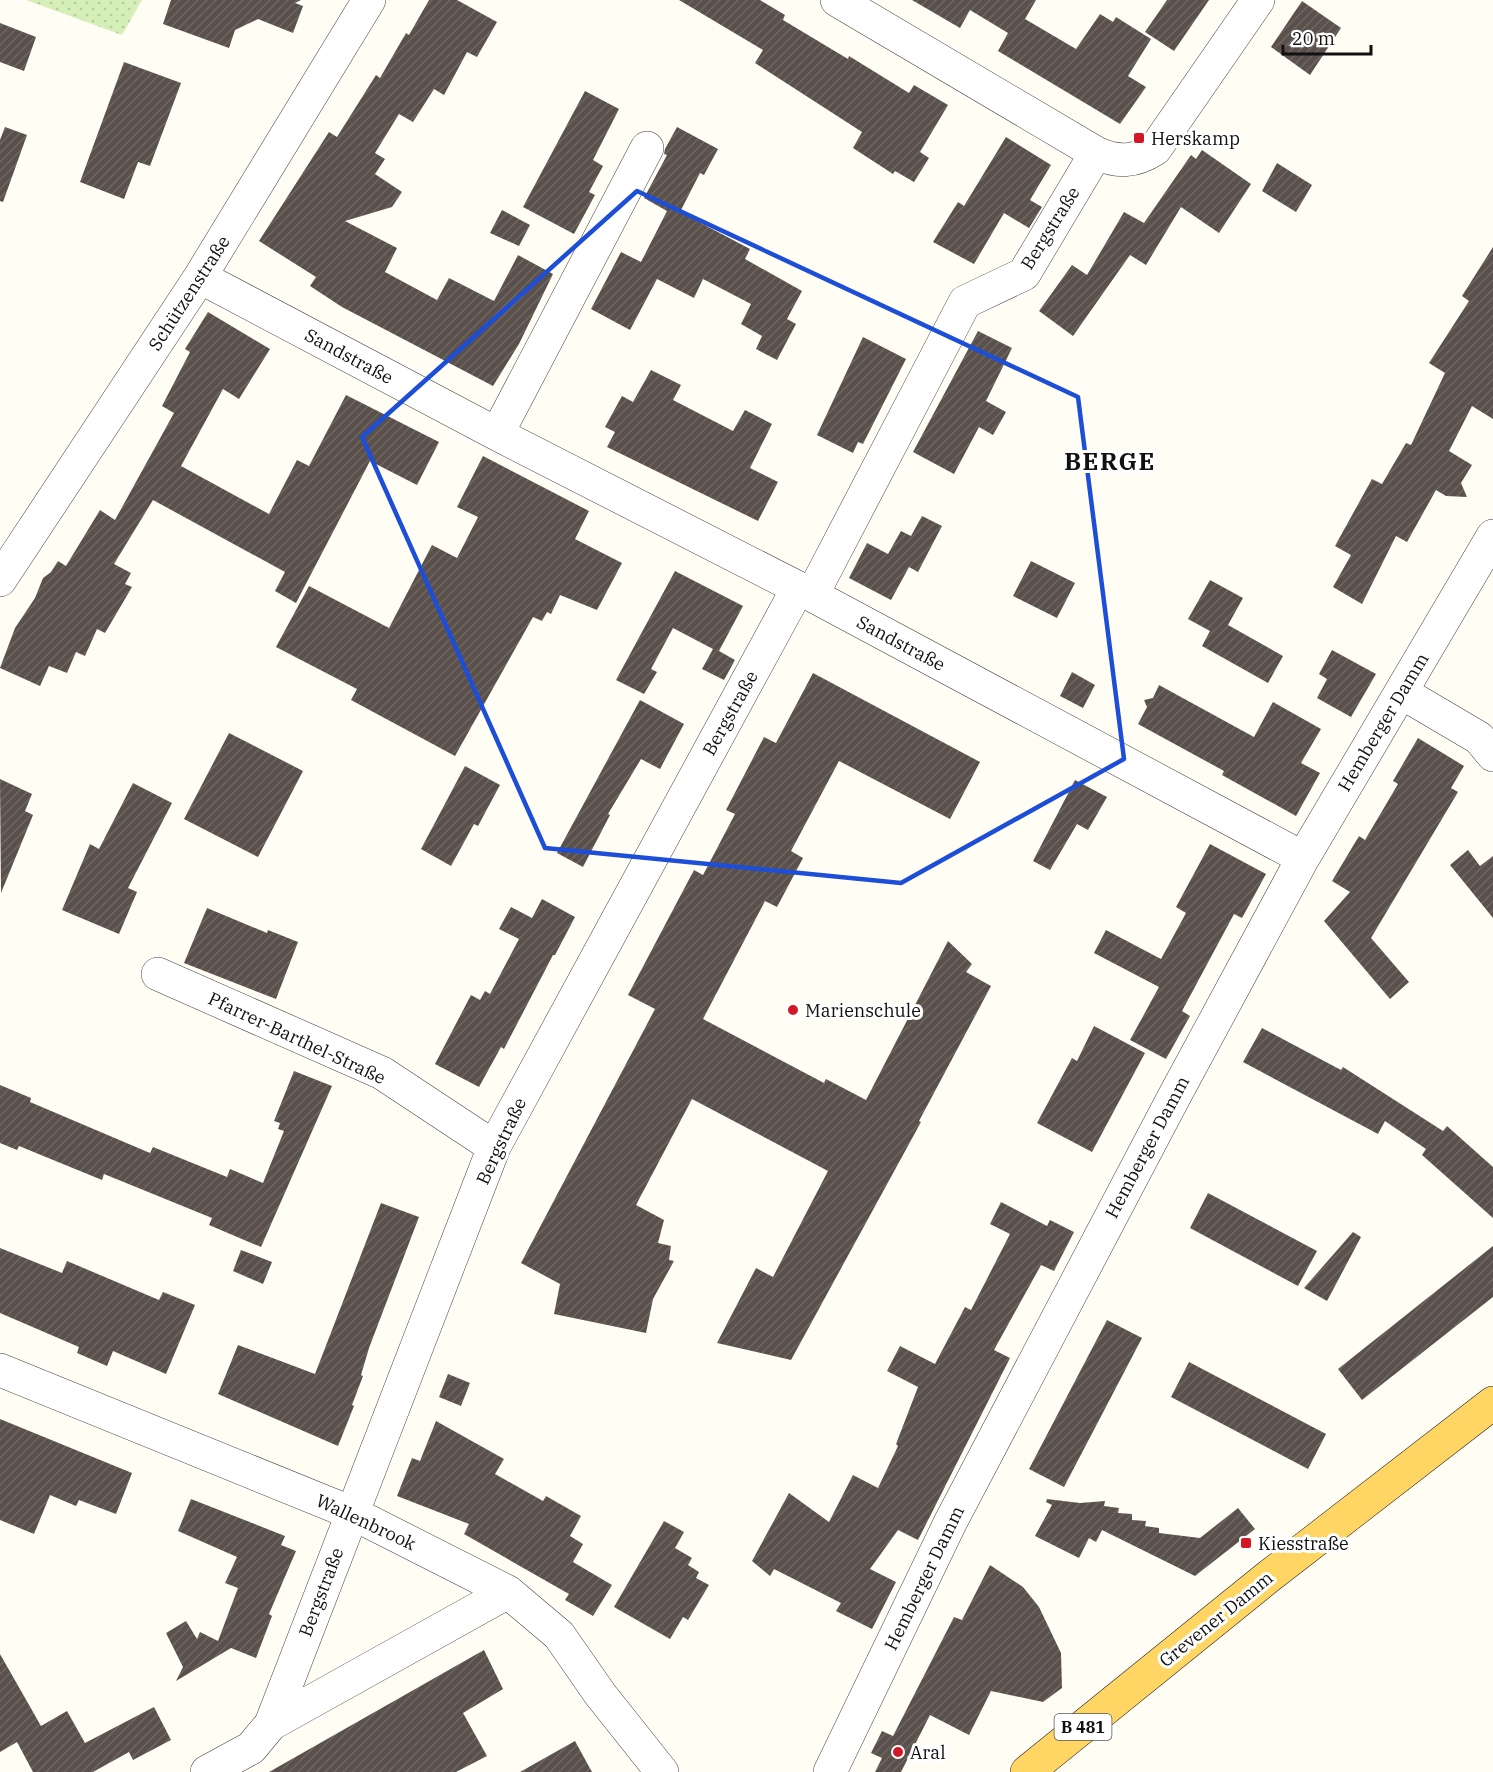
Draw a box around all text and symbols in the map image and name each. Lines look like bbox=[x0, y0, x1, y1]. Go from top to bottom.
scale bar bbox=[1283, 18, 1372, 56]
text: 20 m bbox=[1292, 27, 1335, 50]
place label: Herskamp bbox=[1151, 127, 1240, 150]
marker: Herskamp bbox=[1132, 131, 1146, 145]
street label: Bergstraße bbox=[1015, 182, 1085, 274]
street label: Schützenstraße bbox=[143, 231, 235, 355]
street label: Sandstraße bbox=[301, 323, 397, 389]
district label: BERGE bbox=[1064, 445, 1156, 477]
street label: Sandstraße bbox=[853, 610, 949, 676]
street label: Hemberger Damm bbox=[1332, 648, 1434, 796]
street label: Bergstraße bbox=[697, 667, 763, 759]
street label: Pfarrer-Barthel-Straße bbox=[205, 987, 389, 1089]
place label: Marienschule bbox=[805, 999, 921, 1022]
marker: Marienschule bbox=[786, 1003, 800, 1017]
street label: Hemberger Damm bbox=[1100, 1072, 1194, 1222]
street label: Bergstraße bbox=[471, 1094, 531, 1188]
street label: Wallenbrook bbox=[312, 1489, 420, 1555]
street label: Hemberger Damm bbox=[879, 1502, 969, 1654]
place label: Kiesstraße bbox=[1258, 1532, 1349, 1555]
marker: Kiesstraße bbox=[1239, 1536, 1253, 1550]
street label: Bergstraße bbox=[294, 1544, 348, 1640]
street label: Grevener Damm bbox=[1154, 1566, 1278, 1672]
road number: B 481 bbox=[1054, 1714, 1112, 1740]
place label: Aral bbox=[910, 1741, 946, 1764]
marker: Aral bbox=[891, 1745, 905, 1759]

